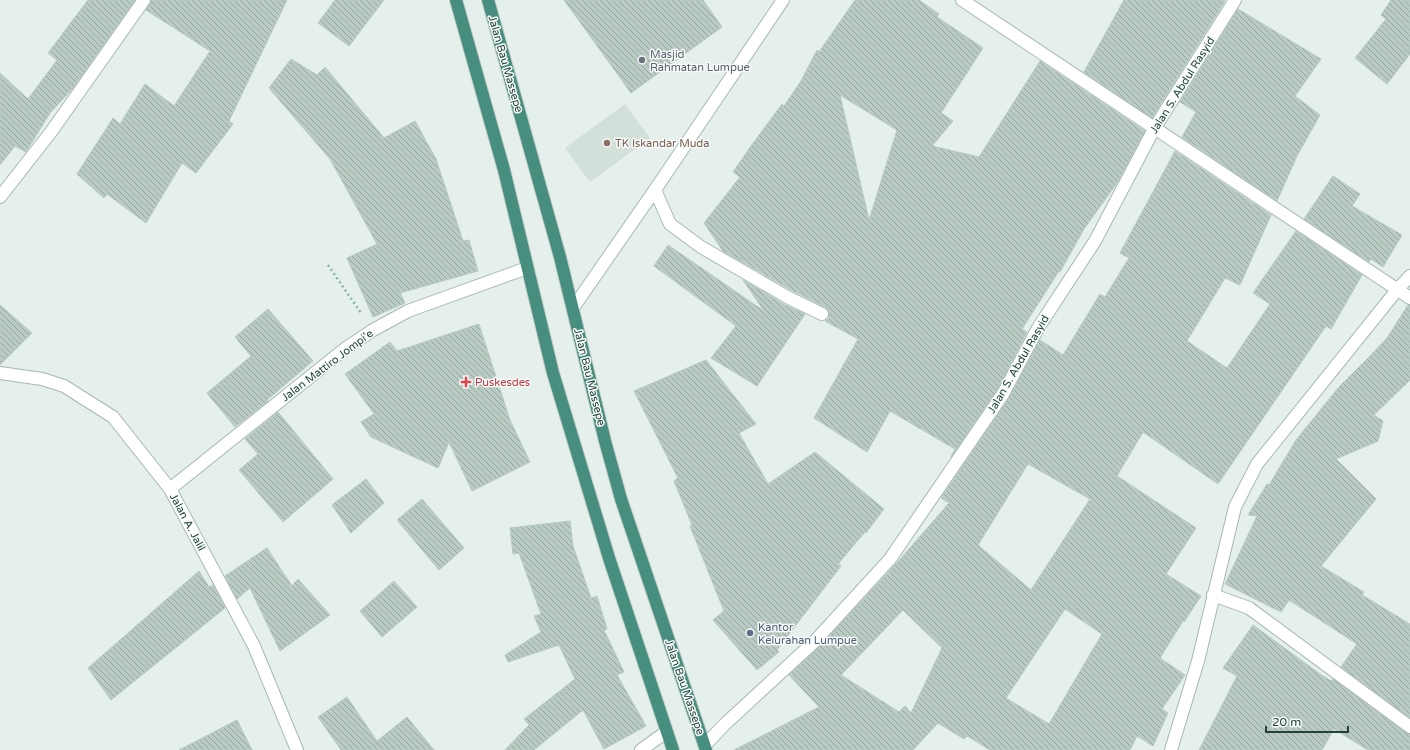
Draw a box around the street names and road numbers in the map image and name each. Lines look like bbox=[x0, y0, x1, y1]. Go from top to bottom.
street label: Jalan Bau Massepe bbox=[486, 14, 526, 114]
street label: Jalan S. Abdul Rasyid bbox=[1147, 35, 1217, 136]
street label: Jalan S. Abdul Rasyid bbox=[985, 313, 1052, 416]
street label: Jalan Mattiro Jompi'e bbox=[279, 327, 376, 404]
street label: Jalan Bau Massepe bbox=[571, 327, 608, 427]
street label: Jalan A. Jalil bbox=[167, 491, 208, 553]
street label: Jalan Bau Massepe bbox=[662, 638, 707, 736]

